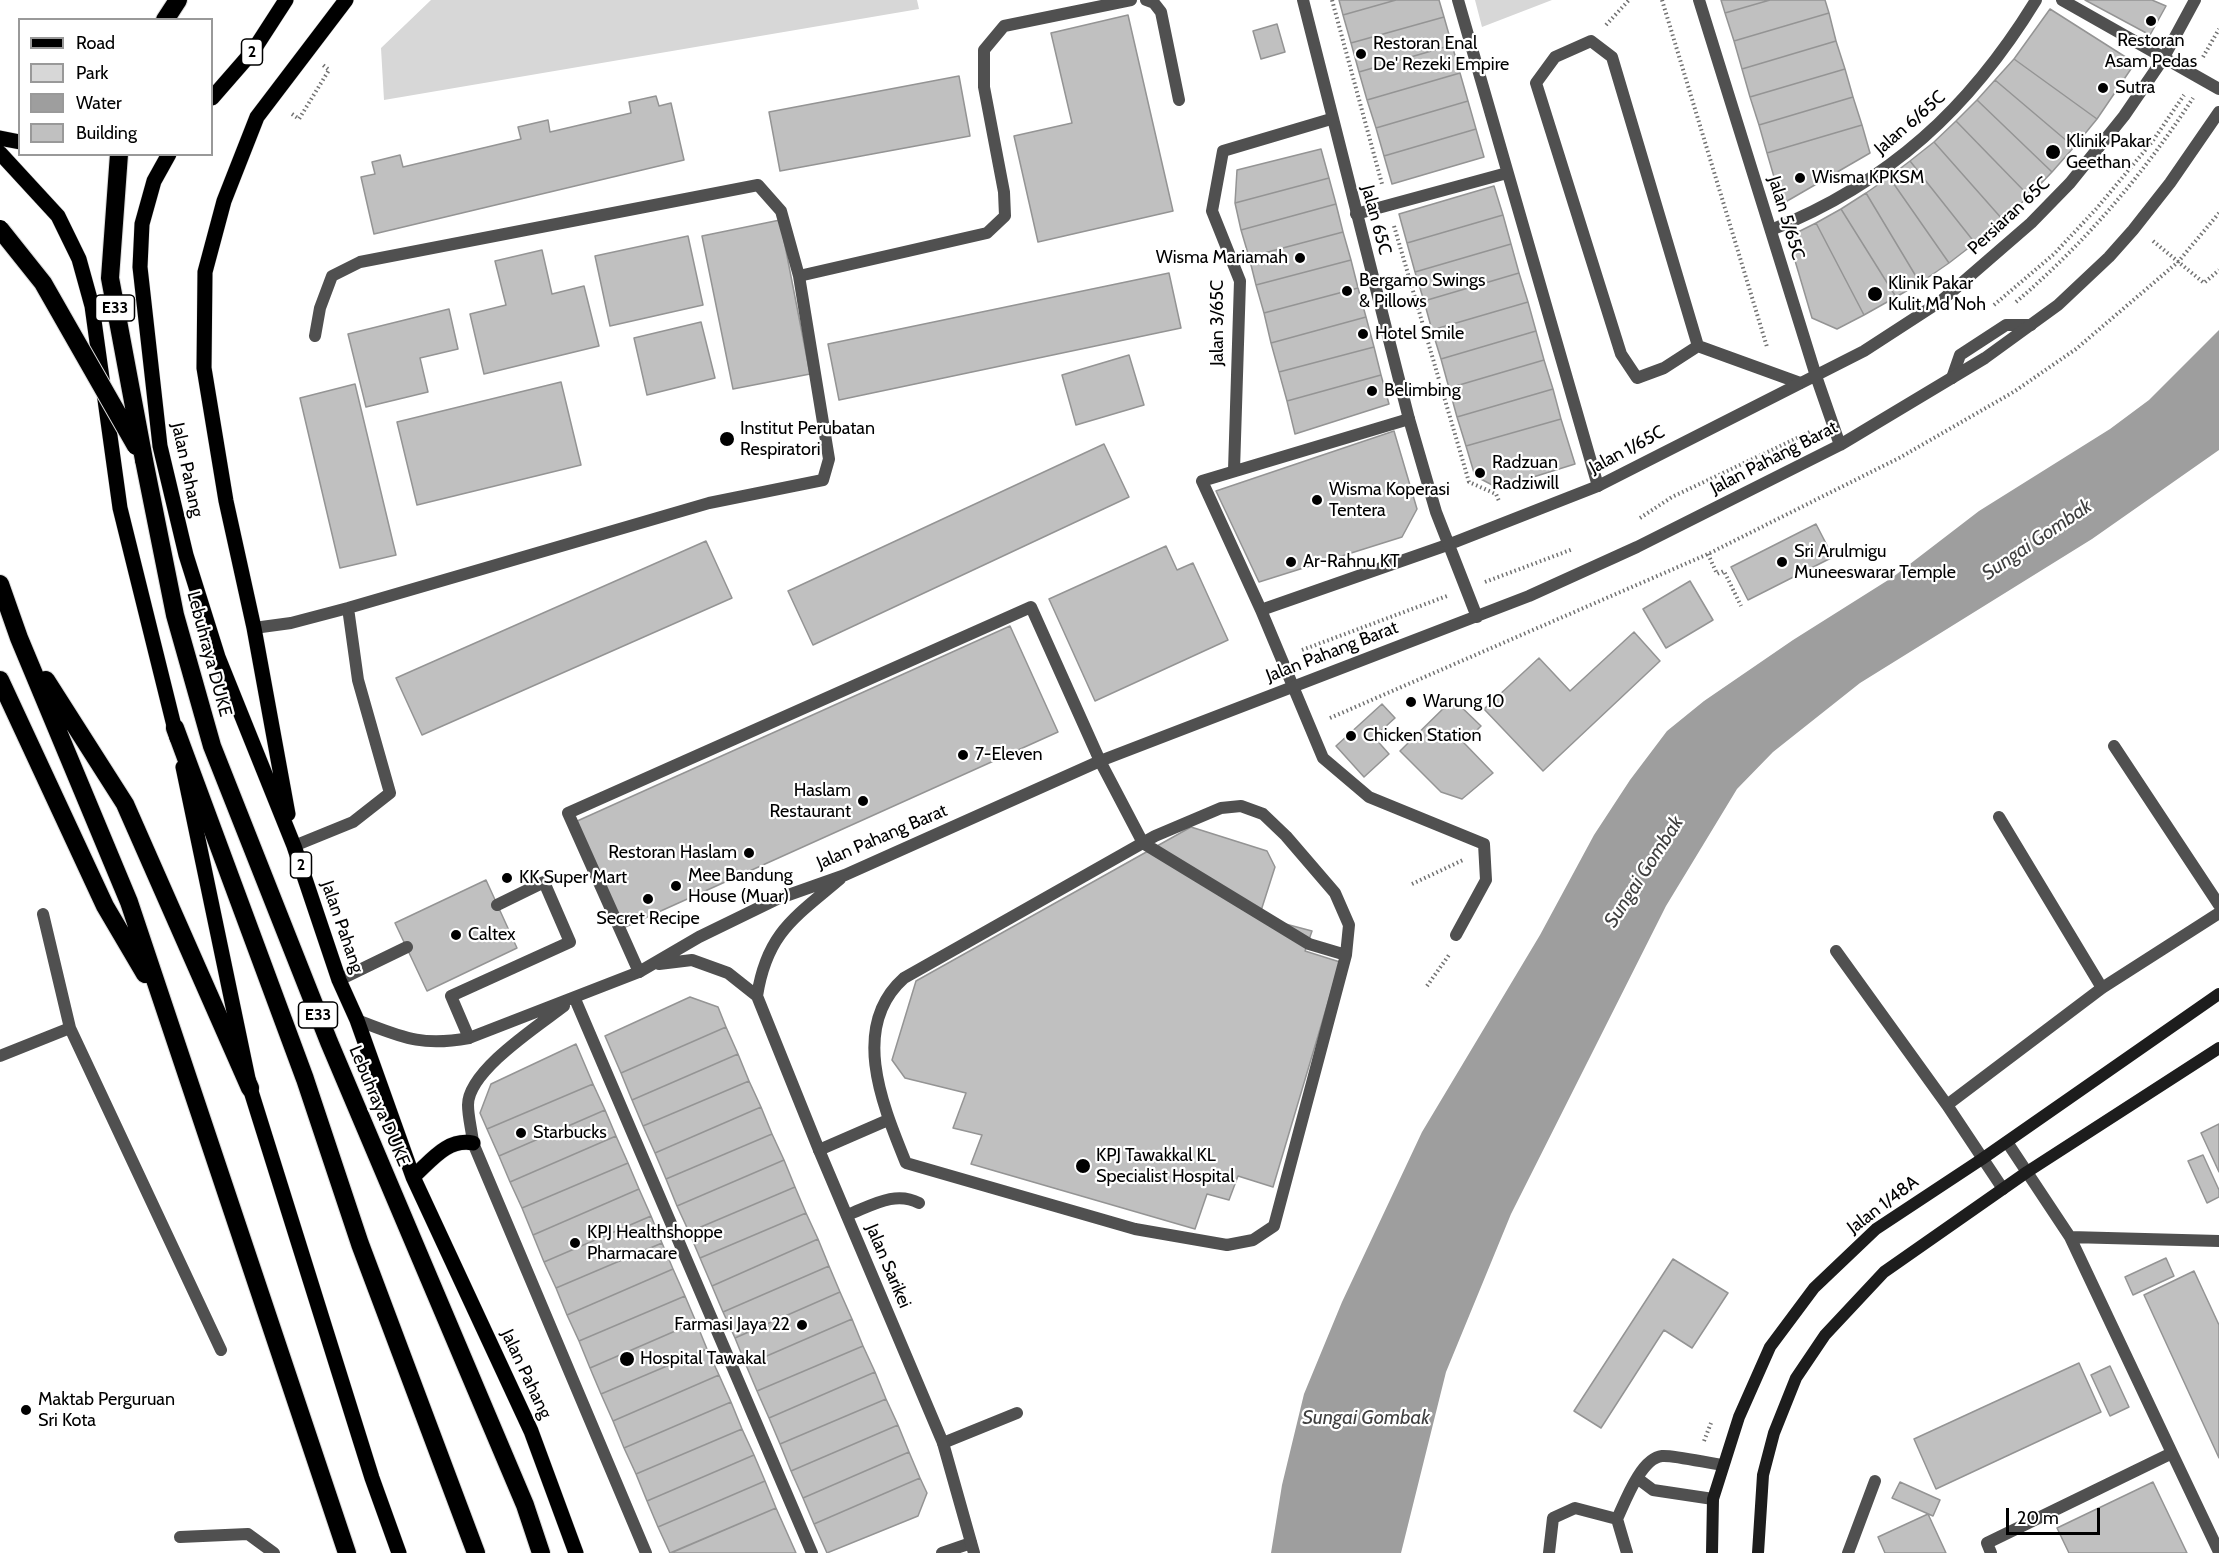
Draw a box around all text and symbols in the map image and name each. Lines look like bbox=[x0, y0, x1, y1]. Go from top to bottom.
marker: Restoran Asam Pedas bbox=[2144, 14, 2158, 28]
legend bbox=[18, 18, 213, 156]
place label: Restoran Asam Pedas bbox=[2105, 30, 2197, 72]
text: Road bbox=[76, 32, 115, 54]
place label: Restoran Enal De' Rezeki Empire bbox=[1373, 33, 1509, 76]
road number: 2 bbox=[242, 39, 262, 65]
marker: Restoran Enal De' Rezeki Empire bbox=[1354, 47, 1368, 61]
text: Park bbox=[76, 62, 108, 84]
place label: Sutra bbox=[2115, 77, 2155, 99]
marker: Sutra bbox=[2096, 81, 2110, 95]
street label: Jalan 6/65C bbox=[1870, 86, 1950, 160]
text: Water bbox=[76, 92, 122, 114]
text: Building bbox=[76, 122, 137, 144]
place label: Klinik Pakar Geethan bbox=[2066, 131, 2151, 174]
marker: Klinik Pakar Geethan bbox=[2044, 143, 2062, 161]
place label: Wisma KPKSM bbox=[1812, 167, 1924, 189]
marker: Wisma KPKSM bbox=[1793, 171, 1807, 185]
street label: Persiaran 65C bbox=[1964, 173, 2054, 259]
street label: Jalan 5/65C bbox=[1763, 174, 1809, 262]
street label: Jalan 65C bbox=[1356, 183, 1396, 257]
place label: Wisma Mariamah bbox=[1156, 247, 1288, 269]
marker: Wisma Mariamah bbox=[1293, 251, 1307, 265]
place label: Bergamo Swings & Pillows bbox=[1359, 270, 1486, 312]
place label: Klinik Pakar Kulit Md Noh bbox=[1888, 273, 1986, 316]
street label: Jalan 3/65C bbox=[1207, 280, 1229, 366]
marker: Bergamo Swings & Pillows bbox=[1340, 284, 1354, 298]
marker: Klinik Pakar Kulit Md Noh bbox=[1866, 285, 1884, 303]
road number: E33 bbox=[96, 295, 134, 321]
place label: Hotel Smile bbox=[1375, 323, 1464, 345]
marker: Hotel Smile bbox=[1356, 327, 1370, 341]
place label: Belimbing bbox=[1384, 380, 1461, 402]
marker: Belimbing bbox=[1365, 384, 1379, 398]
street label: Jalan Pahang Barat bbox=[1707, 417, 1841, 499]
place label: Institut Perubatan Respiratori bbox=[740, 418, 875, 460]
street label: Jalan Pahang bbox=[166, 421, 208, 519]
street label: Jalan 1/65C bbox=[1586, 421, 1668, 479]
marker: Institut Perubatan Respiratori bbox=[718, 430, 736, 448]
place label: Radzuan Radziwill bbox=[1492, 452, 1559, 494]
marker: Radzuan Radziwill bbox=[1473, 466, 1487, 480]
place label: Wisma Koperasi Tentera bbox=[1329, 479, 1450, 522]
marker: Wisma Koperasi Tentera bbox=[1310, 493, 1324, 507]
water label: Sungai Gombak bbox=[1977, 494, 2097, 586]
place label: Sri Arulmigu Muneeswarar Temple bbox=[1794, 541, 1956, 584]
place label: Ar-Rahnu KT bbox=[1303, 551, 1399, 573]
marker: Ar-Rahnu KT bbox=[1284, 555, 1298, 569]
marker: Sri Arulmigu Muneeswarar Temple bbox=[1775, 555, 1789, 569]
street label: Lebuhraya DUKE bbox=[182, 589, 236, 719]
street label: Jalan Pahang Barat bbox=[1263, 617, 1401, 687]
place label: Warung 10 bbox=[1423, 691, 1505, 713]
marker: Warung 10 bbox=[1404, 695, 1418, 709]
place label: Chicken Station bbox=[1363, 725, 1481, 747]
marker: Chicken Station bbox=[1344, 729, 1358, 743]
place label: 7-Eleven bbox=[975, 744, 1043, 766]
marker: 7-Eleven bbox=[956, 748, 970, 762]
place label: Haslam Restaurant bbox=[769, 780, 851, 822]
marker: Haslam Restaurant bbox=[856, 794, 870, 808]
street label: Jalan Pahang Barat bbox=[813, 800, 951, 874]
water label: Sungai Gombak bbox=[1599, 812, 1689, 932]
place label: Restoran Haslam bbox=[608, 842, 737, 864]
marker: Restoran Haslam bbox=[742, 846, 756, 860]
road number: 2 bbox=[290, 852, 312, 878]
place label: Mee Bandung House (Muar) bbox=[688, 865, 793, 908]
place label: KK Super Mart bbox=[519, 867, 627, 889]
marker: KK Super Mart bbox=[500, 871, 514, 885]
street label: Jalan Pahang bbox=[316, 878, 368, 976]
marker: Mee Bandung House (Muar) bbox=[669, 879, 683, 893]
marker: Secret Recipe bbox=[641, 892, 655, 906]
place label: Secret Recipe bbox=[596, 908, 700, 930]
place label: Caltex bbox=[468, 924, 516, 946]
marker: Caltex bbox=[449, 928, 463, 942]
road number: E33 bbox=[298, 1002, 338, 1028]
street label: Lebuhraya DUKE bbox=[344, 1042, 414, 1170]
place label: Starbucks bbox=[533, 1122, 607, 1144]
marker: Starbucks bbox=[514, 1126, 528, 1140]
place label: KPJ Tawakkal KL Specialist Hospital bbox=[1096, 1145, 1235, 1188]
marker: KPJ Tawakkal KL Specialist Hospital bbox=[1074, 1157, 1092, 1175]
street label: Jalan 1/48A bbox=[1843, 1171, 1923, 1239]
street label: Jalan Sarikei bbox=[861, 1221, 915, 1311]
place label: KPJ Healthshoppe Pharmacare bbox=[587, 1222, 723, 1264]
marker: KPJ Healthshoppe Pharmacare bbox=[568, 1236, 582, 1250]
place label: Farmasi Jaya 22 bbox=[674, 1314, 790, 1336]
marker: Farmasi Jaya 22 bbox=[795, 1318, 809, 1332]
street label: Jalan Pahang bbox=[496, 1326, 556, 1422]
place label: Hospital Tawakal bbox=[640, 1348, 766, 1370]
marker: Hospital Tawakal bbox=[618, 1350, 636, 1368]
place label: Maktab Perguruan Sri Kota bbox=[38, 1389, 175, 1432]
marker: Maktab Perguruan Sri Kota bbox=[19, 1403, 33, 1417]
water label: Sungai Gombak bbox=[1302, 1406, 1430, 1430]
scale bar bbox=[2009, 1496, 2104, 1534]
text: 20 m bbox=[2017, 1507, 2059, 1529]

